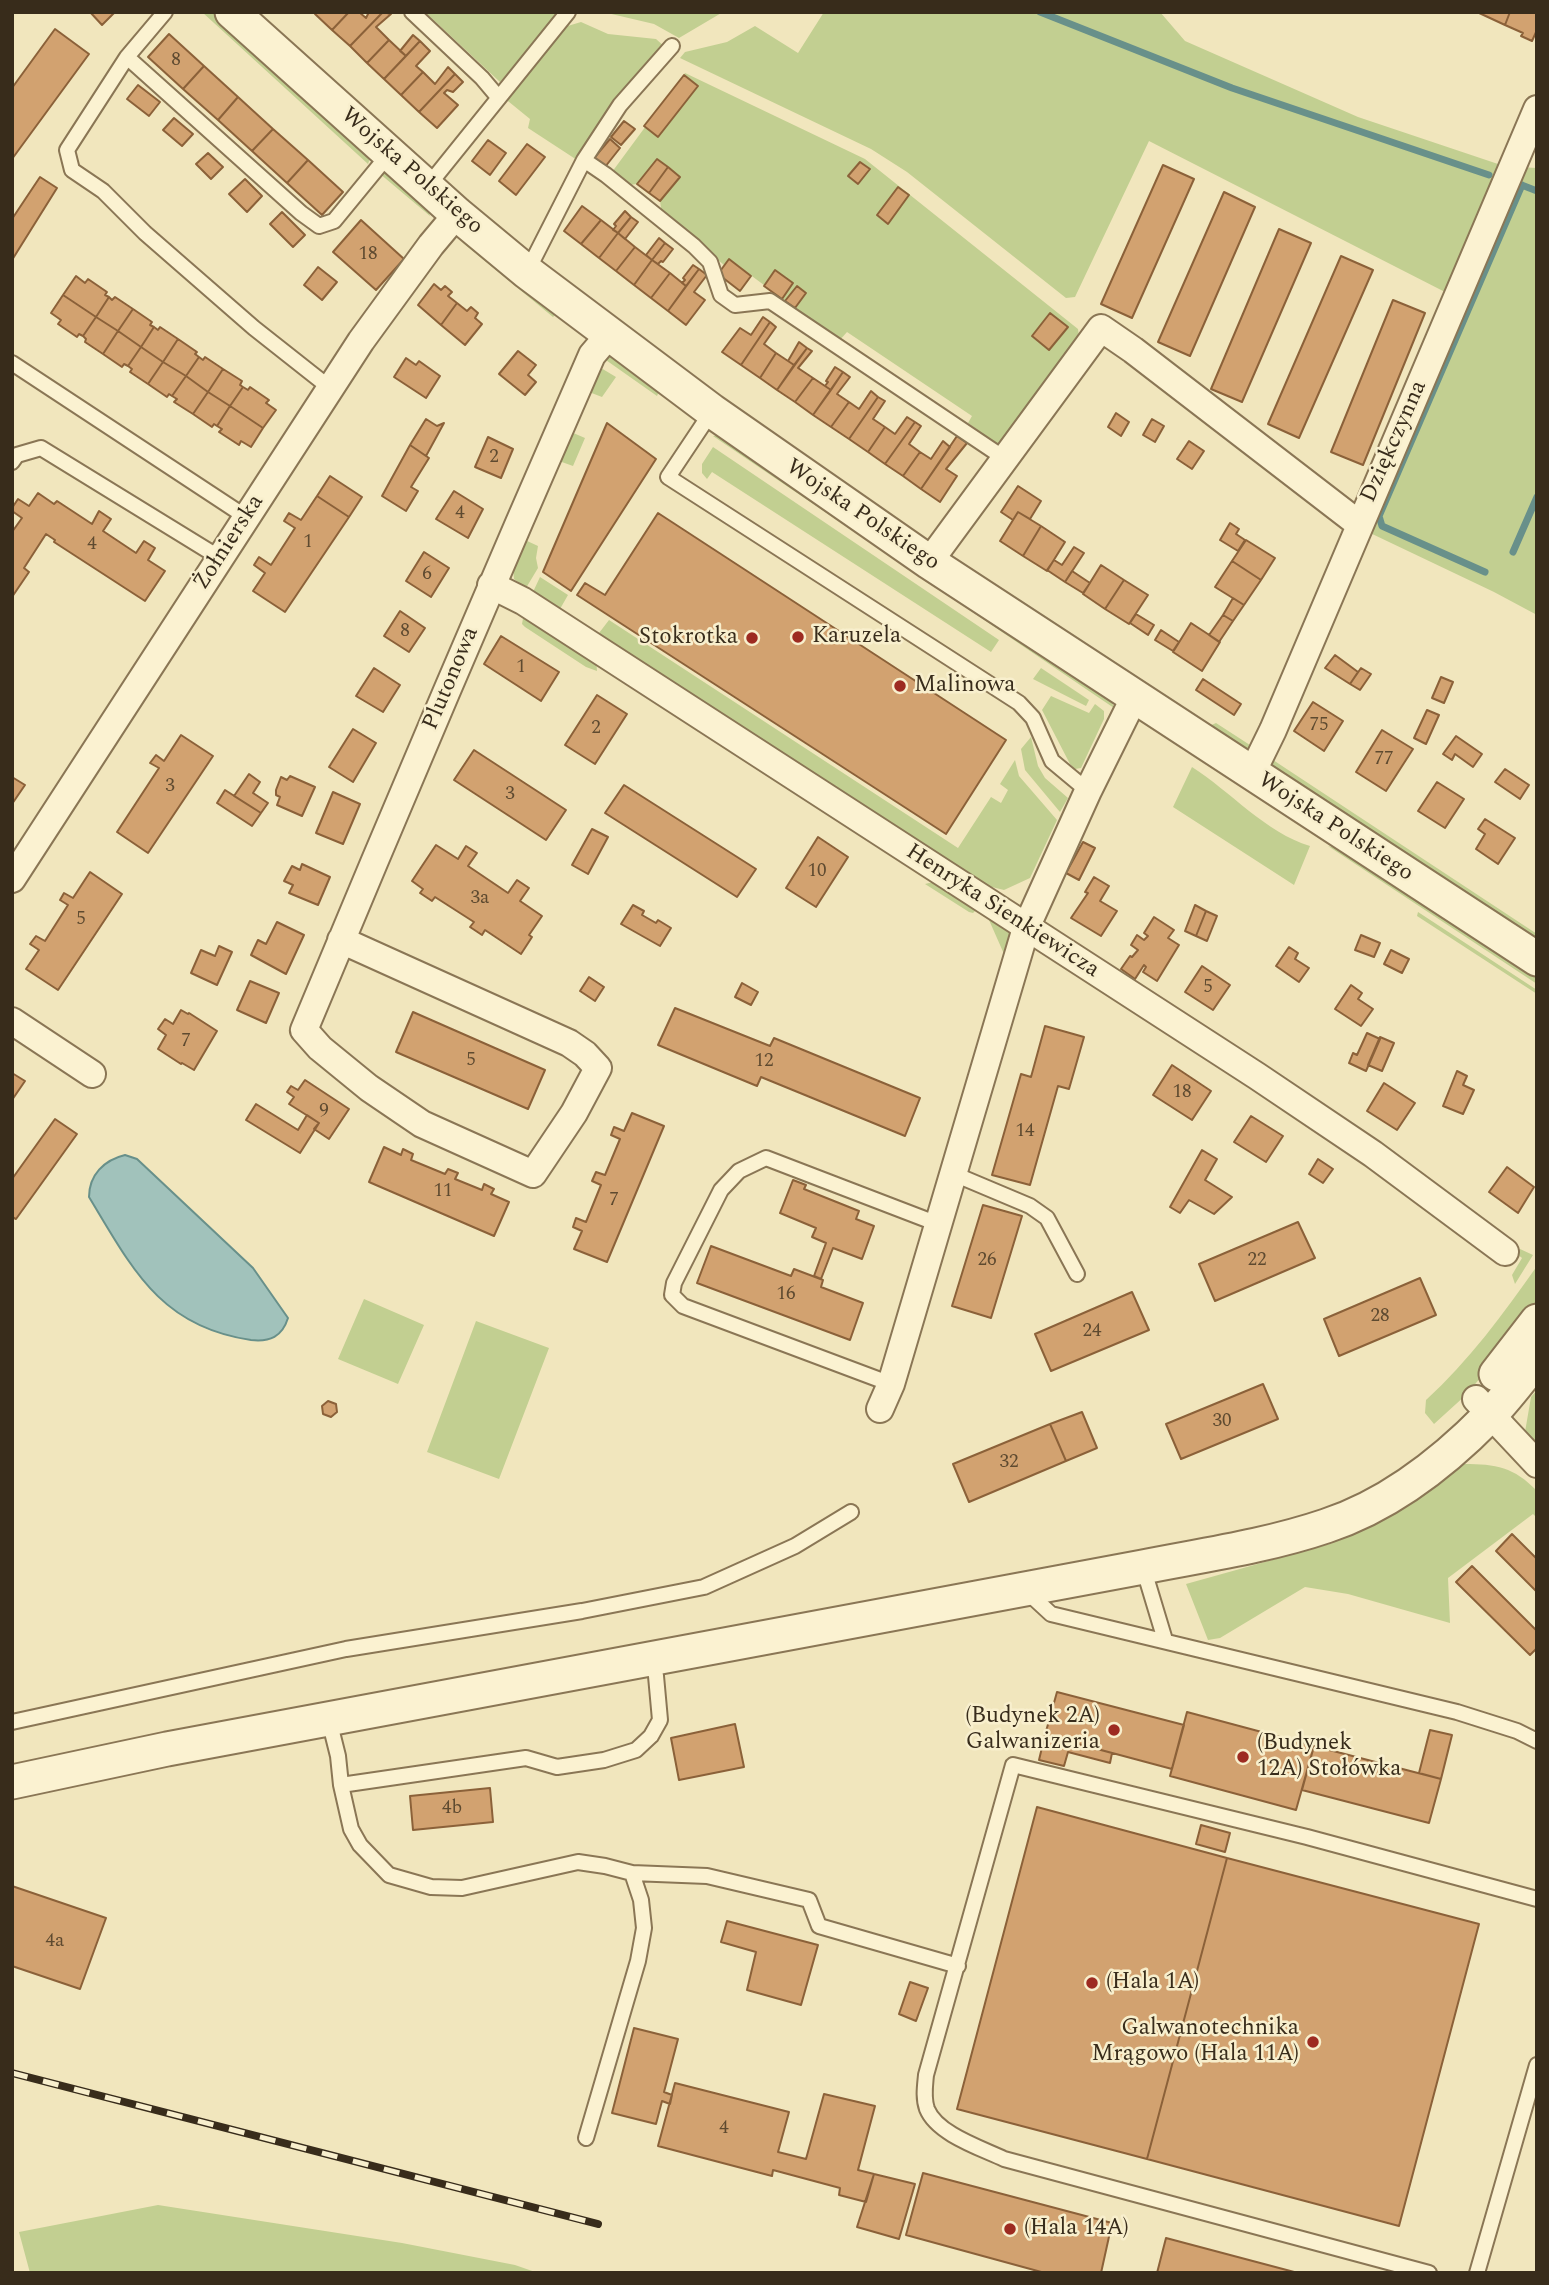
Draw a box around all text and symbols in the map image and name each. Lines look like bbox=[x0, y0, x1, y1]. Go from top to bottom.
house number: 8 bbox=[171, 50, 181, 72]
street label: Wojska Polskiego bbox=[334, 103, 488, 241]
house number: 18 bbox=[359, 244, 377, 266]
street label: Dziękczynna bbox=[1356, 377, 1434, 507]
house number: 2 bbox=[489, 447, 499, 469]
street label: Wojska Polskiego bbox=[780, 454, 944, 578]
street label: Żołnierska bbox=[189, 490, 271, 596]
house number: 4 bbox=[455, 503, 465, 525]
house number: 1 bbox=[303, 532, 313, 554]
house number: 4 bbox=[87, 534, 97, 556]
house number: 6 bbox=[422, 564, 432, 586]
house number: 8 bbox=[400, 621, 410, 643]
street label: Plutonowa bbox=[418, 623, 486, 735]
place label: Karuzela bbox=[812, 623, 901, 651]
place label: Stokrotka bbox=[639, 624, 738, 652]
marker: Karuzela bbox=[790, 629, 806, 645]
marker: Stokrotka bbox=[744, 630, 760, 646]
house number: 1 bbox=[516, 657, 526, 679]
place label: Malinowa bbox=[914, 672, 1016, 700]
marker: Malinowa bbox=[892, 678, 908, 694]
house number: 75 bbox=[1310, 715, 1328, 737]
house number: 2 bbox=[591, 718, 601, 740]
house number: 77 bbox=[1375, 749, 1393, 771]
street label: Wojska Polskiego bbox=[1252, 767, 1418, 889]
house number: 3 bbox=[165, 776, 175, 798]
house number: 3 bbox=[505, 784, 515, 806]
street label: Henryka Sienkiewicza bbox=[900, 839, 1104, 985]
house number: 10 bbox=[808, 861, 826, 883]
house number: 3a bbox=[471, 888, 489, 910]
house number: 5 bbox=[76, 909, 86, 931]
house number: 5 bbox=[1203, 977, 1213, 999]
house number: 7 bbox=[181, 1031, 191, 1053]
house number: 5 bbox=[466, 1050, 476, 1072]
house number: 12 bbox=[755, 1051, 773, 1073]
house number: 18 bbox=[1173, 1082, 1191, 1104]
house number: 9 bbox=[319, 1101, 329, 1123]
house number: 14 bbox=[1016, 1121, 1034, 1143]
house number: 11 bbox=[434, 1181, 452, 1203]
house number: 7 bbox=[609, 1190, 619, 1212]
house number: 26 bbox=[978, 1250, 996, 1272]
house number: 22 bbox=[1248, 1250, 1266, 1272]
house number: 16 bbox=[777, 1284, 795, 1306]
house number: 28 bbox=[1371, 1306, 1389, 1328]
house number: 24 bbox=[1083, 1321, 1101, 1343]
house number: 30 bbox=[1213, 1411, 1231, 1433]
house number: 32 bbox=[1000, 1452, 1018, 1474]
place label: (Budynek 2A) Galwanizeria bbox=[965, 1703, 1100, 1757]
marker: (Budynek 2A) Galwanizeria bbox=[1106, 1722, 1122, 1738]
place label: (Budynek 12A) Stołówka bbox=[1257, 1730, 1402, 1784]
marker: (Budynek 12A) Stołówka bbox=[1235, 1749, 1251, 1765]
house number: 4b bbox=[442, 1798, 462, 1820]
house number: 4a bbox=[46, 1931, 64, 1953]
place label: (Hala 1A) bbox=[1106, 1969, 1199, 1997]
marker: (Hala 1A) bbox=[1084, 1975, 1100, 1991]
place label: Galwanotechnika Mrągowo (Hala 11A) bbox=[1091, 2015, 1299, 2069]
marker: Galwanotechnika Mrągowo (Hala 11A) bbox=[1305, 2034, 1321, 2050]
house number: 4 bbox=[719, 2118, 729, 2140]
place label: (Hala 14A) bbox=[1024, 2215, 1129, 2243]
marker: (Hala 14A) bbox=[1002, 2221, 1018, 2237]

